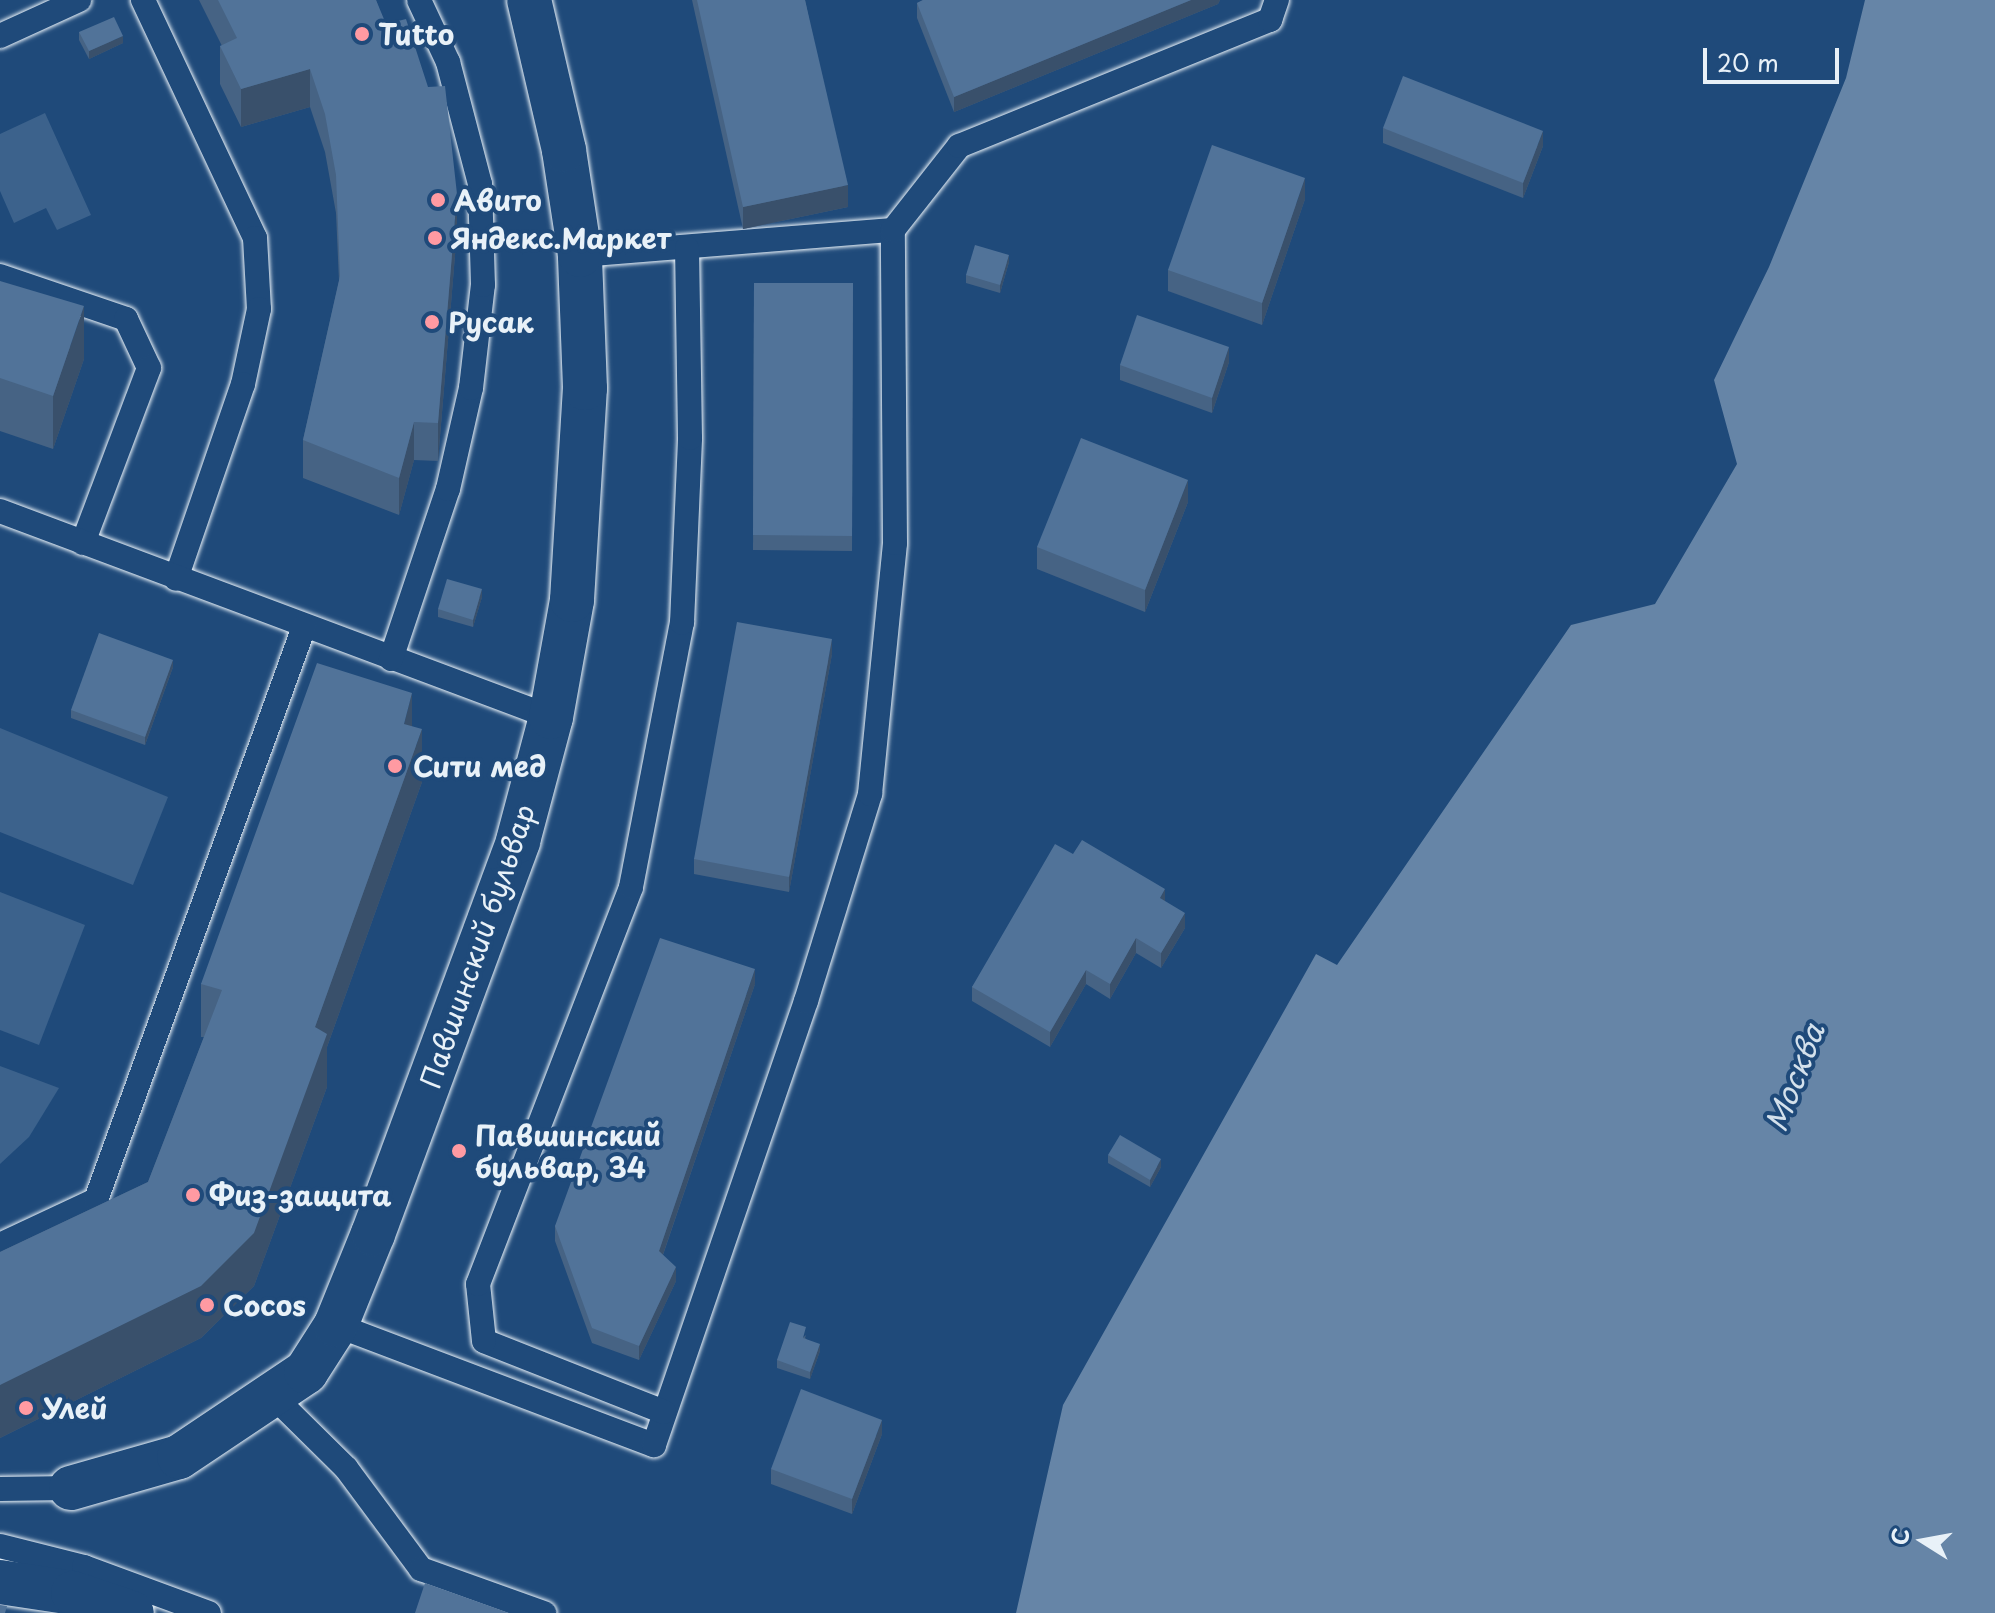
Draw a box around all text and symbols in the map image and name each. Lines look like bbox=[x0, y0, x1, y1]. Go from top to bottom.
place label: Tutto bbox=[378, 17, 454, 51]
marker: Tutto bbox=[353, 25, 371, 43]
scale bar bbox=[1707, 32, 1843, 82]
text: 20 m bbox=[1717, 44, 1779, 80]
place label: Авито bbox=[454, 183, 542, 217]
marker: Авито bbox=[429, 191, 447, 209]
place label: Яндекс.Маркет bbox=[451, 221, 671, 255]
marker: Яндекс.Маркет bbox=[426, 229, 444, 247]
place label: Русак bbox=[448, 305, 534, 339]
marker: Русак bbox=[423, 313, 441, 331]
place label: Сити мед bbox=[413, 749, 547, 783]
marker: Сити мед bbox=[384, 755, 406, 777]
street label: Павшинский бульвар bbox=[413, 800, 541, 1092]
water label: Москва bbox=[1757, 1018, 1831, 1136]
place label: Павшинский бульвар, 34 bbox=[475, 1118, 661, 1184]
marker: Павшинский бульвар, 34 bbox=[450, 1142, 468, 1160]
place label: Физ-защита bbox=[209, 1178, 391, 1212]
marker: Физ-защита bbox=[184, 1186, 202, 1204]
place label: Cocos bbox=[223, 1288, 306, 1322]
marker: Cocos bbox=[198, 1296, 216, 1314]
place label: Улей bbox=[42, 1391, 108, 1425]
marker: Улей bbox=[17, 1399, 35, 1417]
north arrow bbox=[1883, 1501, 1963, 1581]
text: С bbox=[1881, 1525, 1917, 1548]

